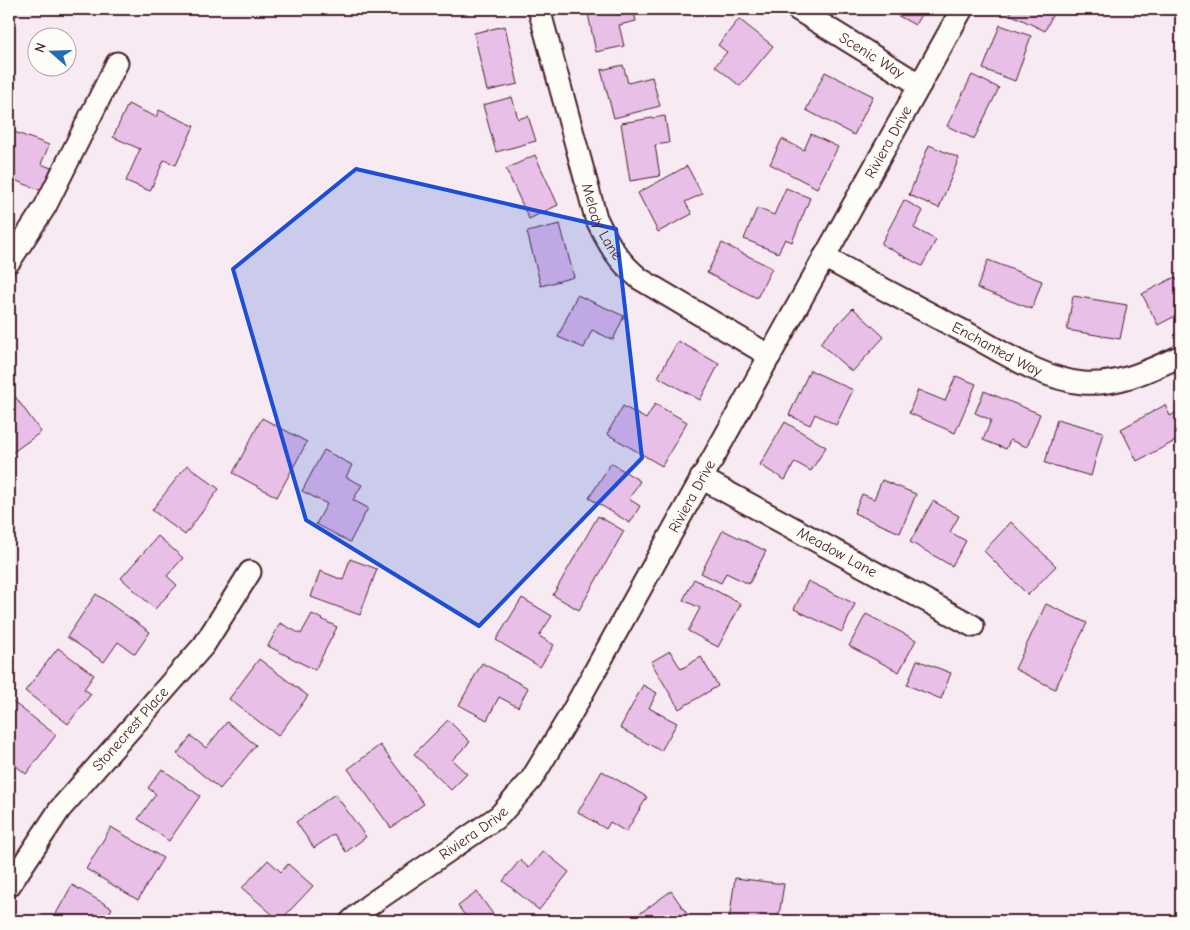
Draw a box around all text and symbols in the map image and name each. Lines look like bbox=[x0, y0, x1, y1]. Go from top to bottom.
north arrow bbox=[28, 28, 78, 78]
street label: Scenic Way bbox=[836, 28, 908, 82]
text: N bbox=[31, 41, 50, 55]
street label: Riviera Drive bbox=[861, 102, 916, 182]
street label: Melody Lane bbox=[578, 181, 627, 264]
street label: Enchanted Way bbox=[949, 318, 1045, 380]
street label: Riviera Drive bbox=[664, 456, 719, 536]
street label: Meadow Lane bbox=[794, 523, 881, 581]
street label: Stonecrest Place bbox=[89, 683, 172, 775]
street label: Riviera Drive bbox=[436, 803, 512, 863]

